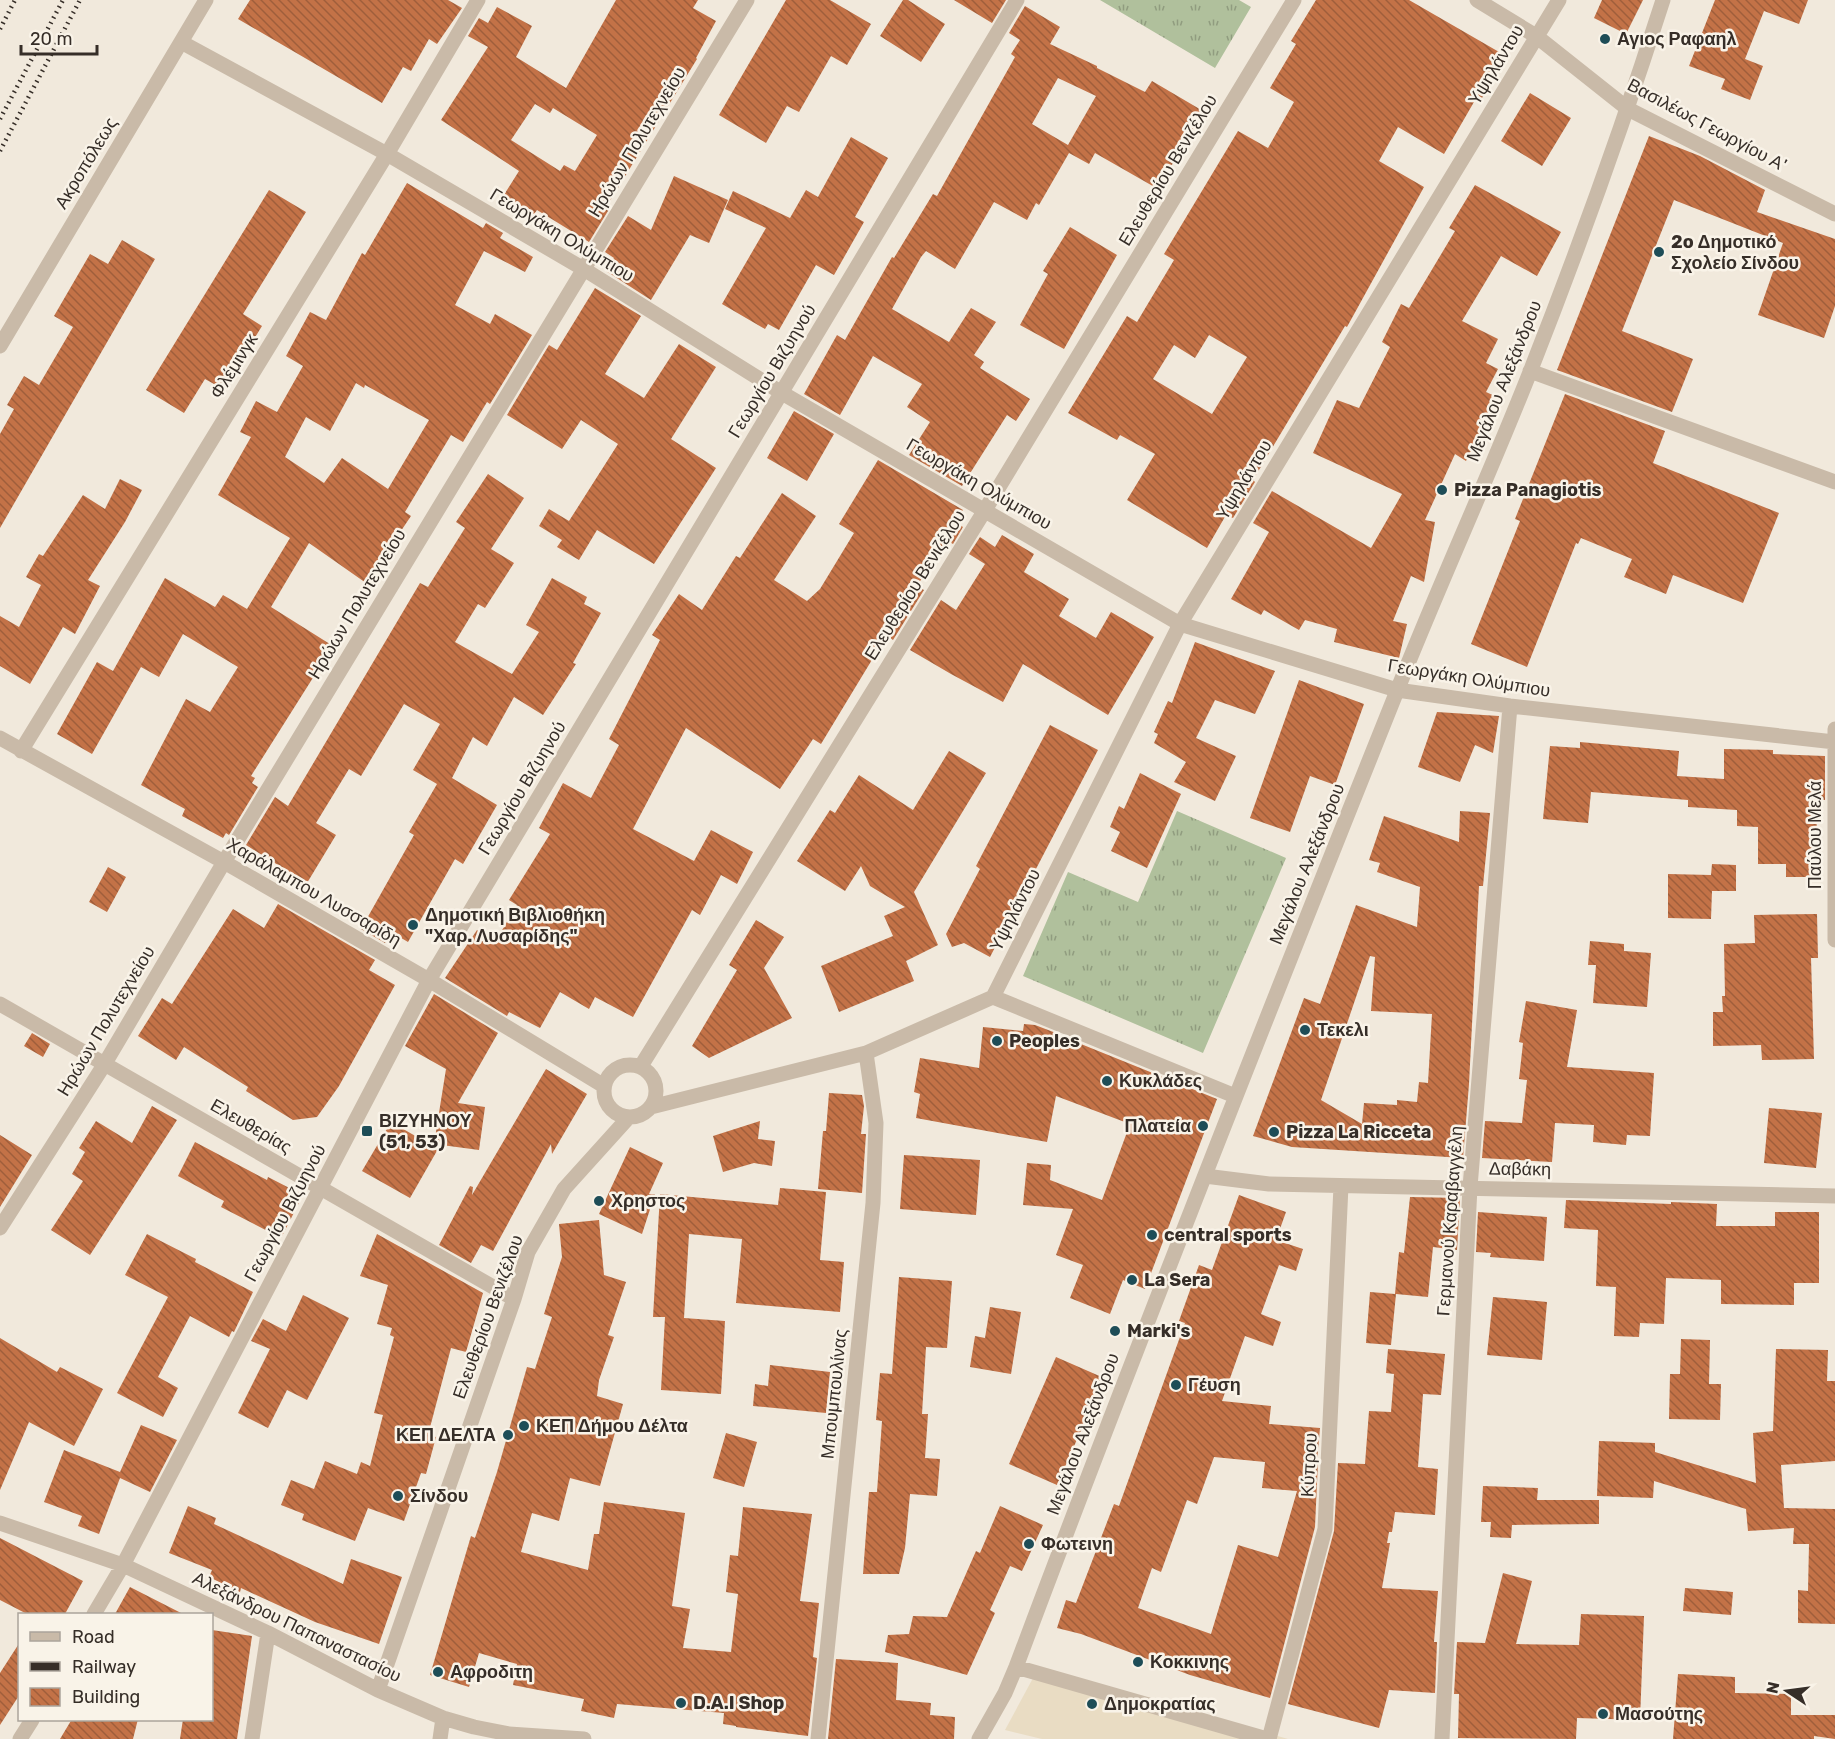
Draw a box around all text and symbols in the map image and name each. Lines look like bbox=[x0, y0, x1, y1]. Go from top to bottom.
scale bar bbox=[21, 18, 98, 56]
street label: Υψηλάντου bbox=[1463, 21, 1529, 109]
text: 20 m bbox=[30, 28, 72, 50]
place label: Αγιος Ραφαηλ bbox=[1617, 28, 1737, 50]
marker: Αγιος Ραφαηλ bbox=[1598, 32, 1612, 46]
street label: Ηρώων Πολυτεχνείου bbox=[583, 63, 691, 221]
street label: Βασιλέως Γεωργίου Α' bbox=[1624, 74, 1790, 176]
street label: Ελευθερίου Βενιζέλου bbox=[1114, 90, 1222, 250]
street label: Ακροπόλεως bbox=[50, 113, 122, 213]
street label: Γεωργάκη Ολύμπιου bbox=[486, 183, 638, 287]
place label: 2o Δημοτικό Σχολείο Σίνδου bbox=[1671, 231, 1799, 274]
marker: 2o Δημοτικό Σχολείο Σίνδου bbox=[1652, 245, 1666, 259]
street label: Μεγάλου Αλεξάνδρου bbox=[1462, 297, 1546, 465]
street label: Γεωργίου Βιζυηνού bbox=[723, 300, 821, 442]
street label: Φλέμινγκ bbox=[205, 328, 263, 403]
street label: Γεωργάκη Ολύμπιου bbox=[902, 433, 1056, 535]
street label: Υψηλάντου bbox=[1211, 436, 1277, 524]
place label: Pizza Panagiotis bbox=[1454, 479, 1602, 501]
marker: Pizza Panagiotis bbox=[1435, 483, 1449, 497]
street label: Ελευθερίου Βενιζέλου bbox=[860, 506, 970, 664]
street label: Ηρώων Πολυτεχνείου bbox=[303, 525, 411, 683]
street label: Γεωργάκη Ολύμπιου bbox=[1386, 654, 1552, 702]
street label: Γεωργίου Βιζυηνού bbox=[473, 717, 571, 859]
street label: Μεγάλου Αλεξάνδρου bbox=[1265, 780, 1349, 948]
street label: Παύλου Μελά bbox=[1804, 781, 1826, 889]
street label: Χαράλαμπου Λυσσαρίδη bbox=[223, 833, 405, 951]
street label: Υψηλάντου bbox=[985, 865, 1045, 955]
place label: Δημοτική Βιβλιοθήκη "Χαρ. Λυσαρίδης" bbox=[425, 904, 605, 947]
marker: Δημοτική Βιβλιοθήκη "Χαρ. Λυσαρίδης" bbox=[406, 918, 420, 932]
street label: Ηρώων Πολυτεχνείου bbox=[52, 942, 160, 1100]
place label: Τεκελι bbox=[1317, 1019, 1369, 1041]
marker: Τεκελι bbox=[1298, 1023, 1312, 1037]
place label: Peoples bbox=[1009, 1030, 1080, 1052]
marker: Peoples bbox=[990, 1034, 1004, 1048]
place label: Κυκλάδες bbox=[1119, 1070, 1202, 1092]
marker: Κυκλάδες bbox=[1100, 1074, 1114, 1088]
street label: Ελευθερίας bbox=[206, 1094, 296, 1158]
place label: ΒΙΖΥΗΝΟΥ (51, 53) bbox=[379, 1110, 472, 1153]
place label: Πλατεία bbox=[1125, 1115, 1191, 1137]
marker: Πλατεία bbox=[1196, 1119, 1210, 1133]
place label: Pizza La Ricceta bbox=[1286, 1121, 1431, 1143]
marker: ΒΙΖΥΗΝΟΥ (51, 53) bbox=[360, 1124, 374, 1138]
marker: Pizza La Ricceta bbox=[1267, 1125, 1281, 1139]
street label: Γερμανού Καραβαγγέλη bbox=[1432, 1125, 1468, 1317]
street label: Γεωργίου Βιζυηνού bbox=[240, 1141, 330, 1285]
street label: Δαβάκη bbox=[1489, 1157, 1551, 1181]
place label: Χρηστος bbox=[611, 1190, 685, 1212]
marker: Χρηστος bbox=[592, 1194, 606, 1208]
place label: central sports bbox=[1164, 1224, 1292, 1246]
marker: central sports bbox=[1145, 1228, 1159, 1242]
street label: Ελευθερίου Βενιζέλου bbox=[448, 1232, 528, 1402]
place label: La Sera bbox=[1144, 1269, 1210, 1291]
marker: La Sera bbox=[1125, 1273, 1139, 1287]
place label: Marki's bbox=[1127, 1320, 1190, 1342]
marker: Marki's bbox=[1108, 1324, 1122, 1338]
street label: Μπουμπουλίνας bbox=[816, 1328, 852, 1460]
street label: Μεγάλου Αλεξάνδρου bbox=[1042, 1350, 1124, 1518]
place label: Γέυση bbox=[1188, 1374, 1241, 1396]
marker: Γέυση bbox=[1169, 1378, 1183, 1392]
place label: ΚΕΠ Δήμου Δέλτα bbox=[536, 1415, 688, 1437]
marker: ΚΕΠ Δήμου Δέλτα bbox=[517, 1419, 531, 1433]
place label: ΚΕΠ ΔΕΛΤΑ bbox=[396, 1424, 496, 1446]
marker: ΚΕΠ ΔΕΛΤΑ bbox=[501, 1428, 515, 1442]
street label: Κύπρου bbox=[1296, 1432, 1322, 1498]
place label: Σίνδου bbox=[410, 1485, 468, 1507]
marker: Σίνδου bbox=[391, 1489, 405, 1503]
place label: Φωτεινη bbox=[1041, 1533, 1113, 1555]
marker: Φωτεινη bbox=[1022, 1537, 1036, 1551]
street label: Αλεξάνδρου Παπαναστασίου bbox=[189, 1567, 405, 1687]
legend bbox=[18, 1613, 213, 1721]
text: Road bbox=[72, 1626, 115, 1648]
place label: Κοκκινης bbox=[1150, 1651, 1229, 1673]
marker: Κοκκινης bbox=[1131, 1655, 1145, 1669]
text: Railway bbox=[72, 1656, 136, 1678]
place label: Αφροδιτη bbox=[450, 1661, 533, 1683]
north arrow bbox=[1757, 1661, 1817, 1721]
marker: Αφροδιτη bbox=[431, 1665, 445, 1679]
text: N bbox=[1762, 1680, 1783, 1695]
text: Building bbox=[72, 1686, 140, 1708]
place label: D.A.I Shop bbox=[693, 1692, 784, 1714]
place label: Δημοκρατίας bbox=[1104, 1693, 1216, 1715]
marker: D.A.I Shop bbox=[674, 1696, 688, 1710]
marker: Δημοκρατίας bbox=[1085, 1697, 1099, 1711]
place label: Μασούτης bbox=[1615, 1703, 1703, 1725]
marker: Μασούτης bbox=[1596, 1707, 1610, 1721]

